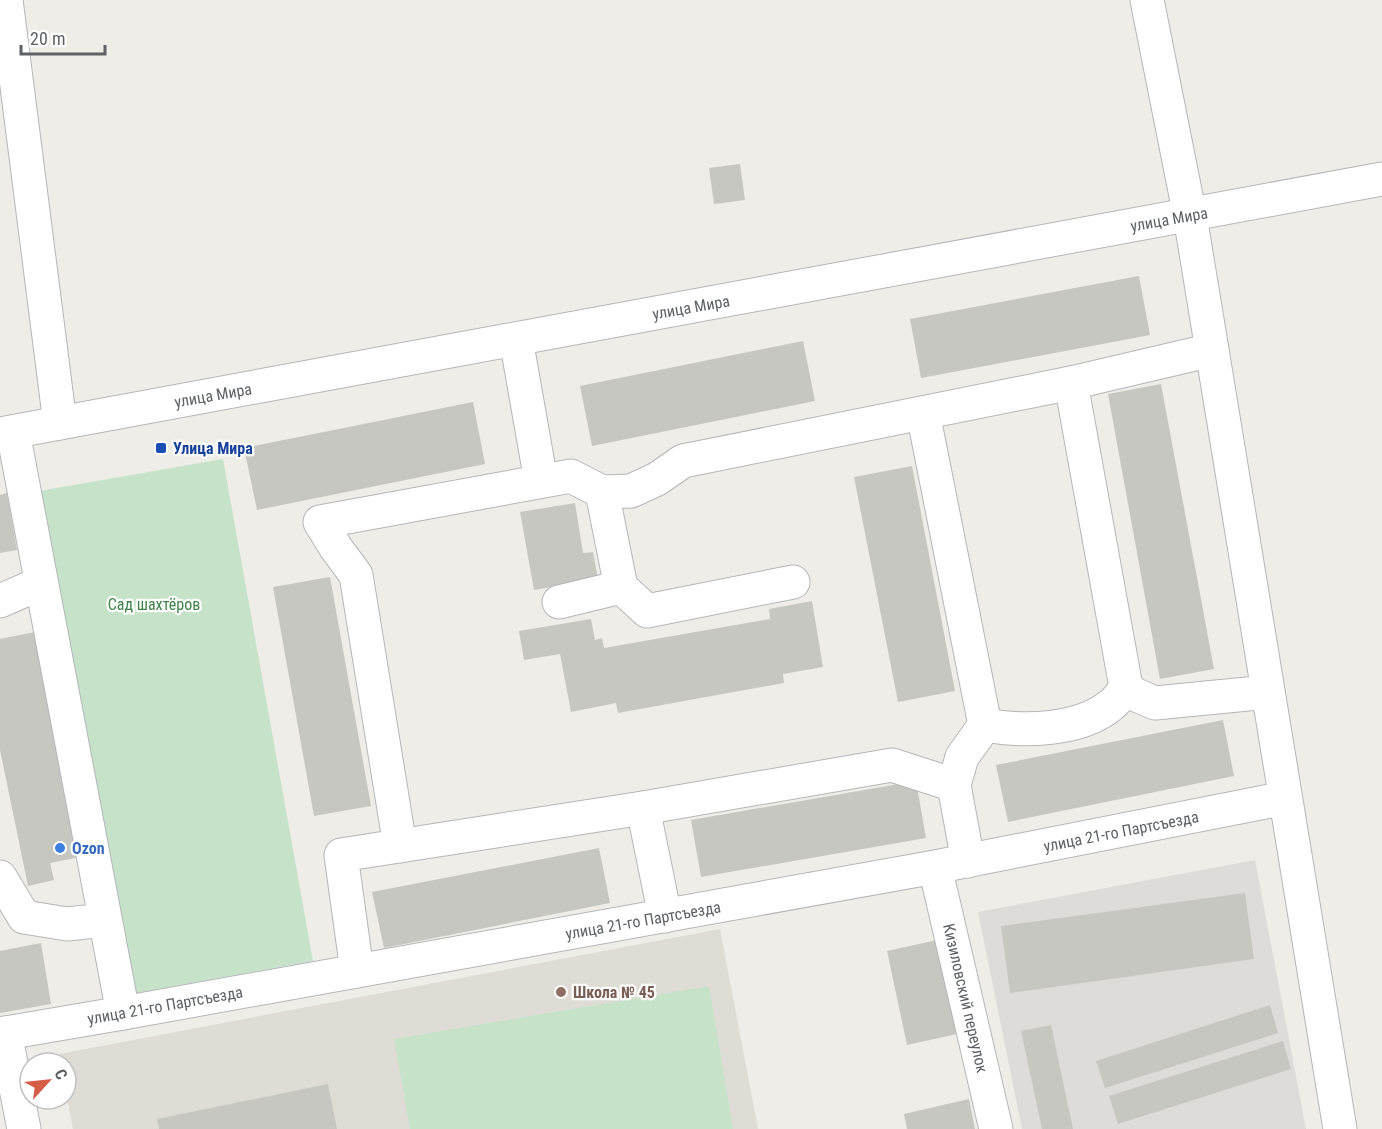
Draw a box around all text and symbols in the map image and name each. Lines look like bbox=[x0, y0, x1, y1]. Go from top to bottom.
scale bar bbox=[21, 18, 105, 56]
text: 20 m bbox=[30, 28, 65, 49]
street label: улица Мира bbox=[1129, 203, 1209, 236]
street label: улица Мира bbox=[651, 291, 731, 324]
street label: улица Мира bbox=[173, 379, 253, 412]
place label: Улица Мира bbox=[173, 439, 253, 458]
marker: Улица Мира bbox=[154, 441, 168, 455]
park label: Сад шахтёров bbox=[108, 595, 200, 614]
street label: улица 21-го Партсъезда bbox=[1042, 807, 1200, 856]
place label: Ozon bbox=[72, 839, 105, 858]
marker: Ozon bbox=[53, 841, 67, 855]
street label: улица 21-го Партсъезда bbox=[564, 897, 722, 944]
street label: Кизиловский переулок bbox=[939, 922, 992, 1075]
street label: улица 21-го Партсъезда bbox=[86, 982, 244, 1029]
place label: Школа № 45 bbox=[573, 983, 655, 1002]
marker: Школа № 45 bbox=[554, 985, 568, 999]
north arrow bbox=[18, 1051, 78, 1111]
text: С bbox=[50, 1066, 71, 1083]

